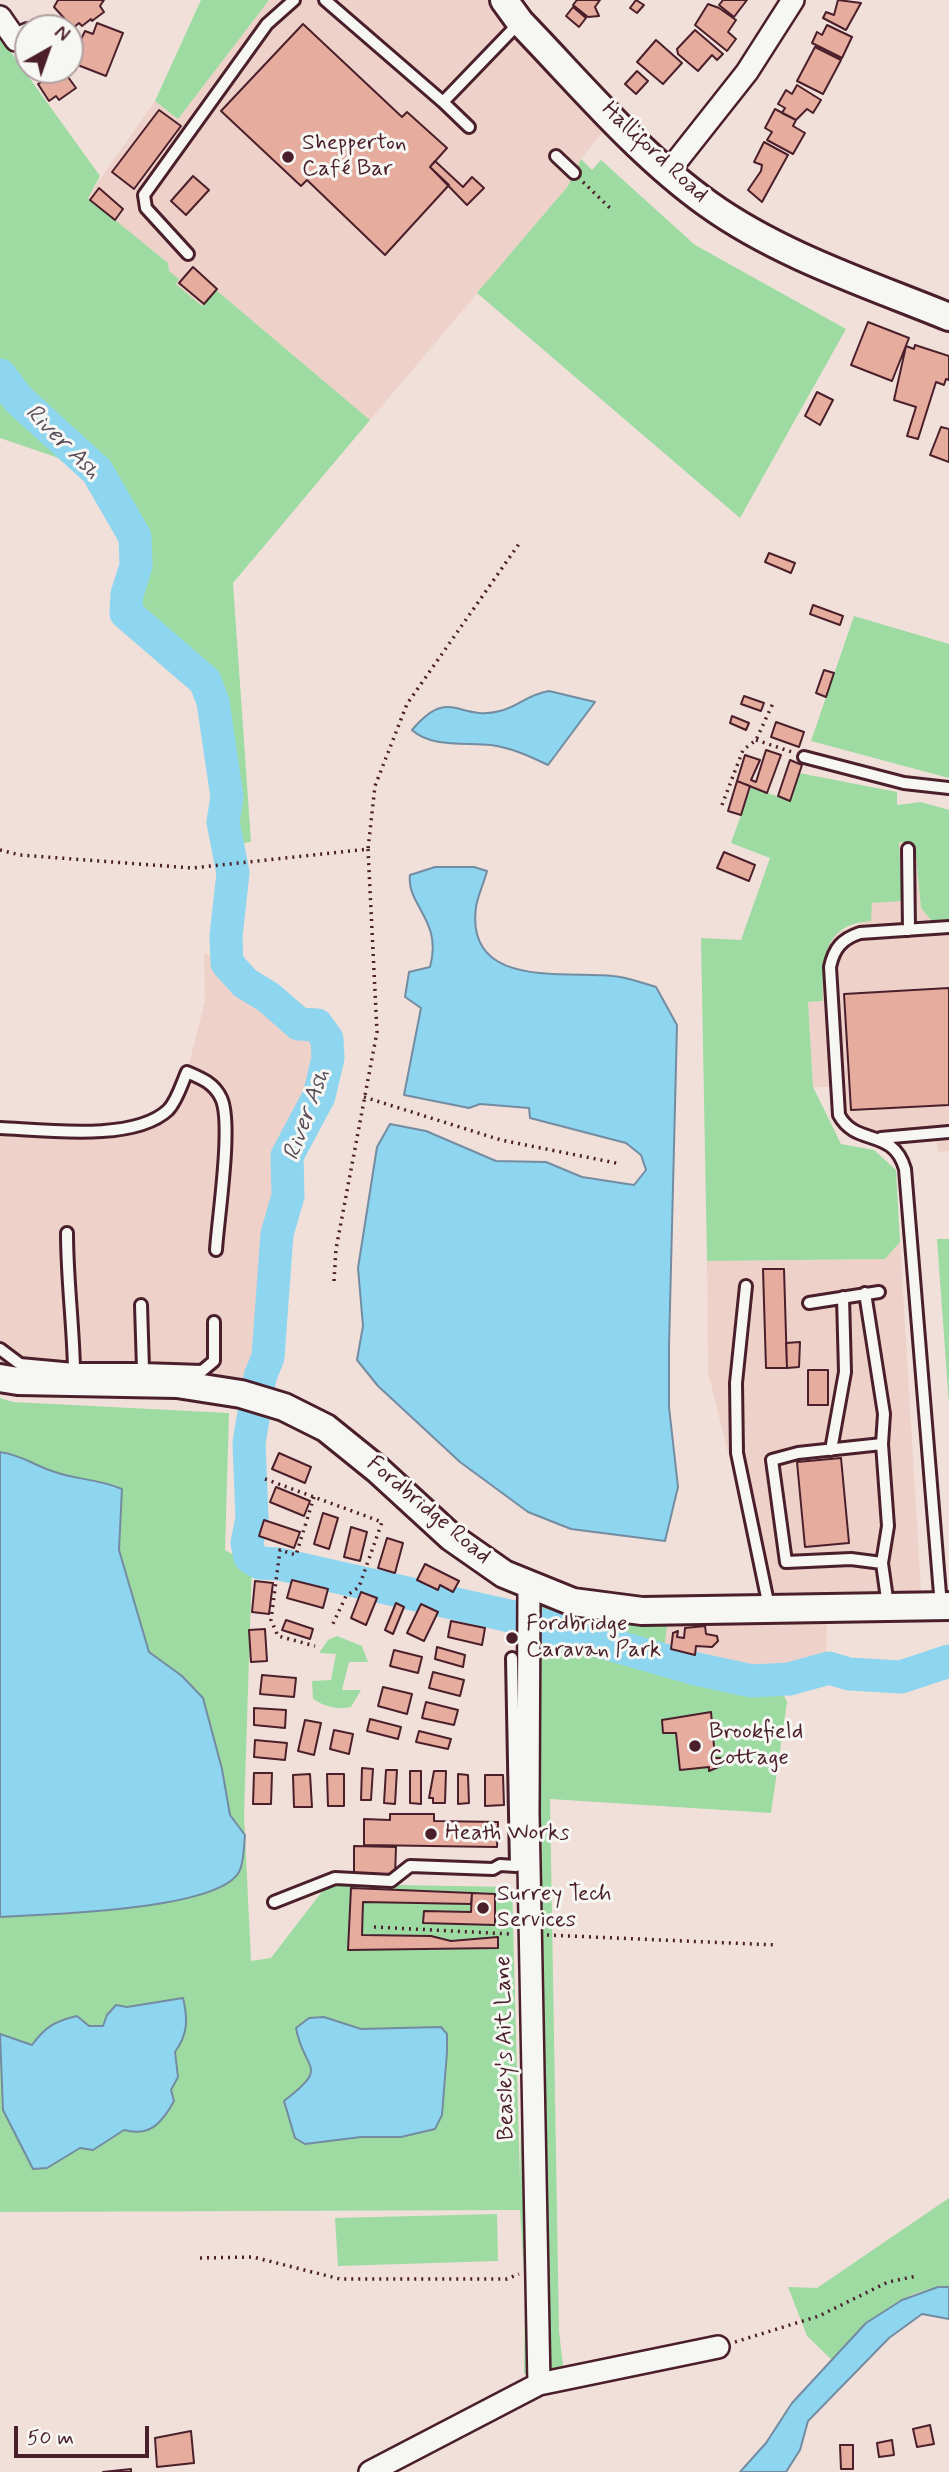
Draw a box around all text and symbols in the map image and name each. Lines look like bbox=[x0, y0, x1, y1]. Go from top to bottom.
north arrow bbox=[14, 14, 84, 84]
text: N bbox=[49, 20, 74, 48]
street label: Halliford Road bbox=[595, 97, 713, 209]
place label: Shepperton Café Bar bbox=[302, 130, 406, 184]
marker: Shepperton Café Bar bbox=[280, 149, 296, 165]
water label: River Ash bbox=[18, 399, 106, 487]
water label: River Ash bbox=[278, 1065, 338, 1165]
street label: Fordbridge Road bbox=[360, 1451, 496, 1571]
place label: Fordbridge Caravan Park bbox=[526, 1611, 661, 1665]
marker: Fordbridge Caravan Park bbox=[504, 1630, 520, 1646]
place label: Brookfield Cottage bbox=[709, 1719, 803, 1773]
marker: Brookfield Cottage bbox=[687, 1738, 703, 1754]
place label: Heath Works bbox=[445, 1820, 569, 1848]
marker: Heath Works bbox=[423, 1826, 439, 1842]
place label: Surrey Tech Services bbox=[497, 1881, 612, 1935]
marker: Surrey Tech Services bbox=[475, 1900, 491, 1916]
street label: Beasley's Ait Lane bbox=[491, 1956, 521, 2140]
scale bar bbox=[18, 2412, 152, 2456]
text: 50 m bbox=[27, 2424, 74, 2452]

